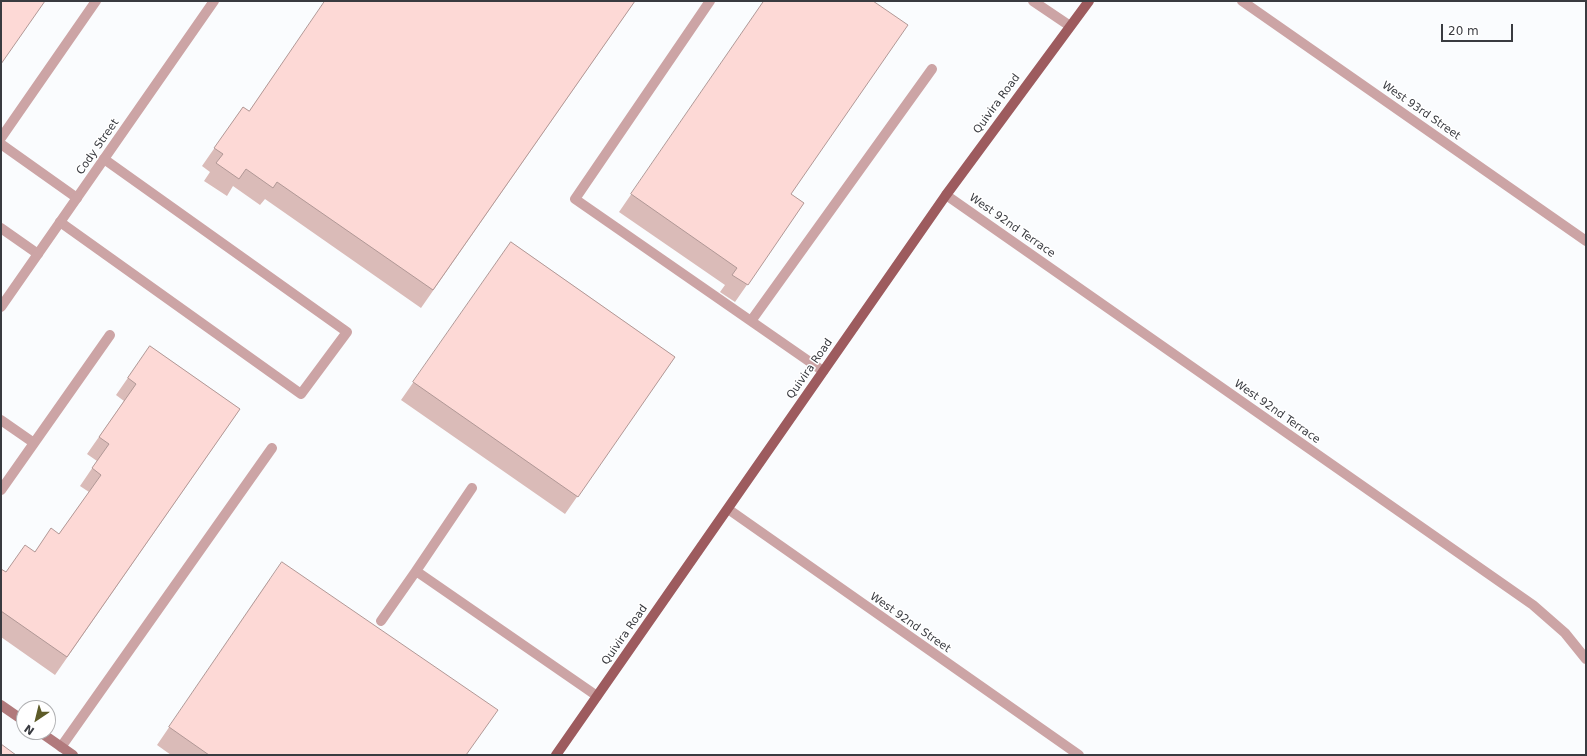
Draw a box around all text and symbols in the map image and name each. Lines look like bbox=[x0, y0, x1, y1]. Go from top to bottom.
scale bar bbox=[1443, 16, 1515, 42]
text: 20 m bbox=[1448, 24, 1479, 38]
street label: Quivira Road bbox=[971, 72, 1023, 136]
street label: West 93rd Street bbox=[1379, 79, 1463, 143]
street label: Cody Street bbox=[74, 117, 122, 177]
street label: West 92nd Terrace bbox=[966, 191, 1058, 261]
street label: Quivira Road bbox=[784, 336, 836, 402]
street label: West 92nd Terrace bbox=[1231, 377, 1323, 447]
street label: West 92nd Street bbox=[867, 590, 953, 656]
street label: Quivira Road bbox=[599, 602, 651, 668]
north arrow bbox=[16, 700, 56, 740]
text: N bbox=[22, 721, 37, 737]

